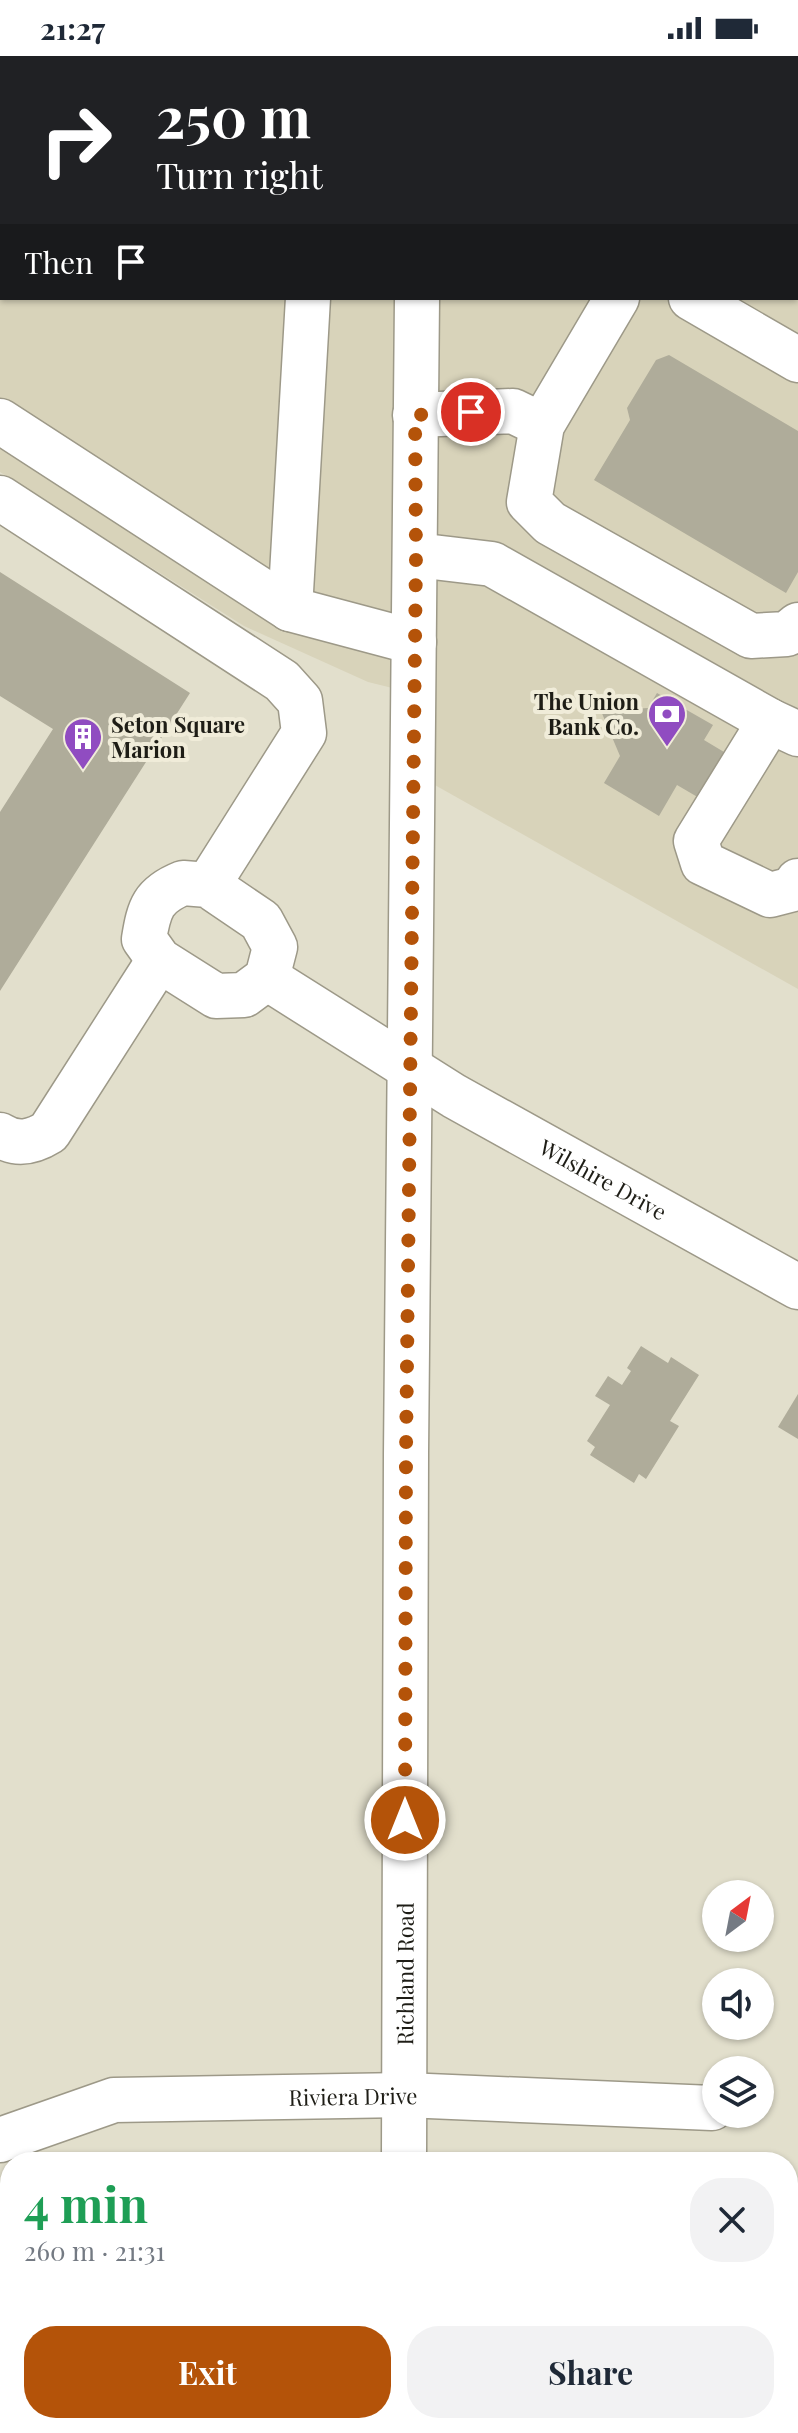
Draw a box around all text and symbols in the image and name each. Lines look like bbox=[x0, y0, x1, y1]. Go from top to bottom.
text: 21:27 bbox=[40, 8, 105, 48]
text: 250 m bbox=[156, 78, 311, 153]
icon: right bbox=[24, 88, 128, 192]
text: Turn right bbox=[156, 150, 323, 198]
icon: arrive bbox=[109, 240, 153, 284]
text: Then bbox=[24, 242, 93, 282]
pin bbox=[437, 378, 505, 446]
icon: arrive bbox=[449, 390, 493, 434]
place label: The Union Bank Co. bbox=[534, 686, 639, 741]
bank icon: The Union Bank Co. bbox=[646, 693, 688, 748]
place label: Seton Square Marion bbox=[111, 709, 245, 764]
building icon: Seton Square Marion bbox=[62, 716, 104, 771]
street label: Wilshire Drive bbox=[534, 1131, 672, 1226]
position arrow bbox=[363, 1778, 447, 1862]
north arrow bbox=[702, 1880, 774, 1952]
map controls bbox=[702, 1880, 774, 2128]
street label: Richland Road bbox=[389, 1902, 420, 2046]
button: sound bbox=[702, 1968, 774, 2040]
button: layers bbox=[702, 2056, 774, 2128]
street label: Riviera Drive bbox=[288, 2080, 418, 2112]
text: 4 min bbox=[24, 2171, 148, 2235]
button: close bbox=[690, 2178, 774, 2262]
text: 260 m · 21:31 bbox=[24, 2233, 165, 2268]
button: Exit bbox=[24, 2326, 391, 2418]
button: Share bbox=[407, 2326, 774, 2418]

